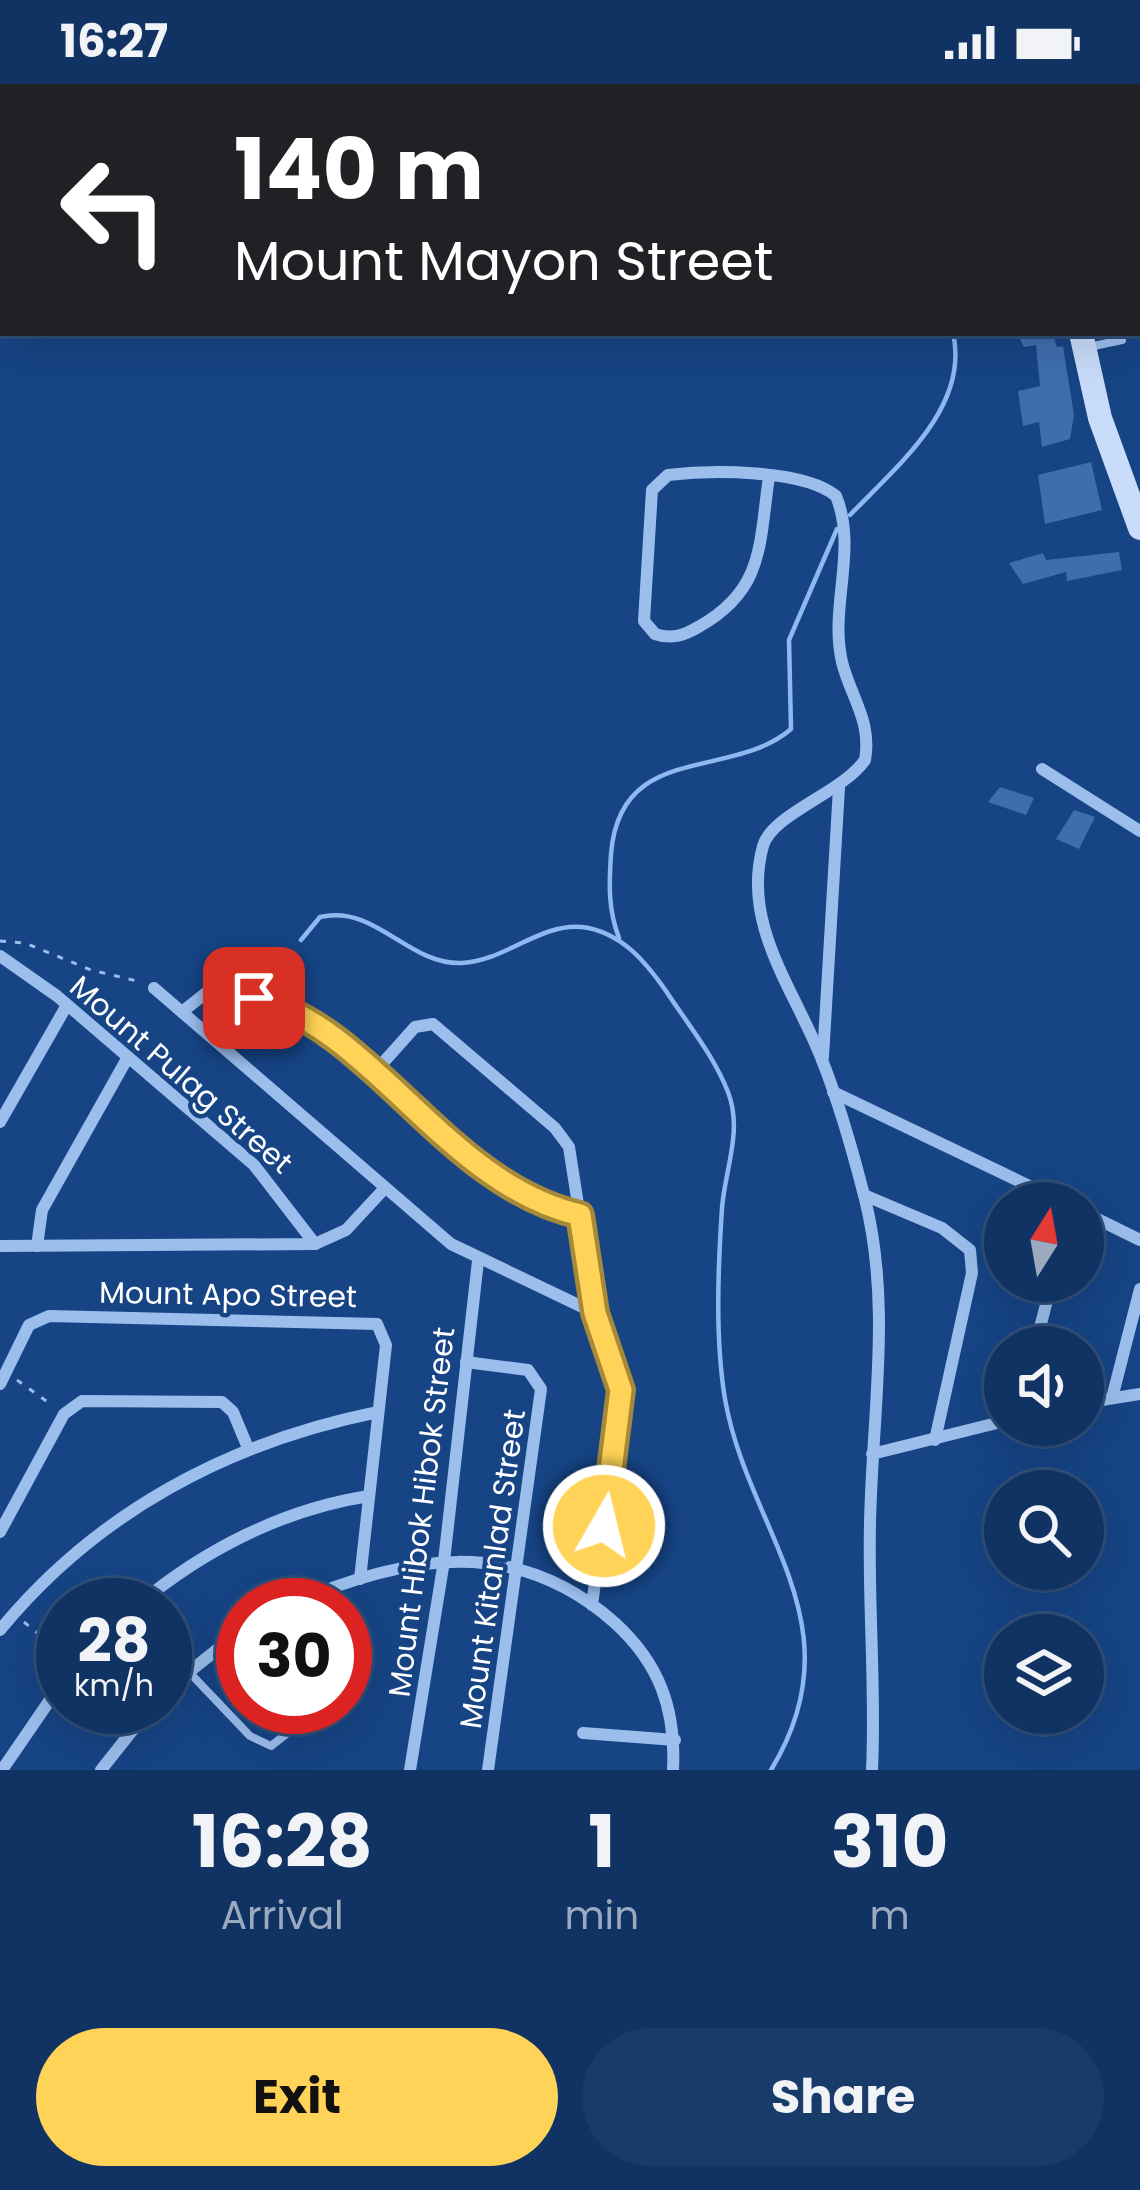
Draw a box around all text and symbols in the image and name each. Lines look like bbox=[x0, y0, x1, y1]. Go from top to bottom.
text: 16:27 bbox=[60, 10, 168, 73]
text: 140 m bbox=[234, 111, 484, 228]
icon: left bbox=[36, 132, 192, 288]
text: Mount Mayon Street bbox=[234, 223, 773, 299]
pin bbox=[203, 947, 305, 1049]
icon: arrive bbox=[221, 965, 287, 1031]
street label: Mount Pulag Street bbox=[61, 966, 302, 1184]
north arrow bbox=[984, 1182, 1104, 1302]
map controls bbox=[984, 1182, 1104, 1734]
street label: Mount Apo Street bbox=[99, 1271, 357, 1318]
street label: Mount Hibok Hibok Street bbox=[377, 1325, 466, 1699]
button: sound bbox=[984, 1326, 1104, 1446]
street label: Mount Kitanlad Street bbox=[449, 1407, 536, 1731]
position arrow bbox=[541, 1463, 667, 1589]
button: search bbox=[984, 1470, 1104, 1590]
speed limit sign: 30 bbox=[216, 1578, 372, 1734]
text: 28 bbox=[77, 1599, 151, 1683]
button: layers bbox=[984, 1614, 1104, 1734]
text: km/h bbox=[74, 1664, 154, 1707]
text: 16:28 bbox=[192, 1791, 373, 1892]
text: 1 bbox=[588, 1791, 615, 1892]
text: 310 bbox=[831, 1791, 948, 1892]
text: Arrival bbox=[221, 1888, 344, 1943]
text: min bbox=[564, 1888, 639, 1943]
text: m bbox=[869, 1888, 910, 1943]
button: Exit bbox=[36, 2028, 558, 2166]
button: Share bbox=[582, 2028, 1104, 2166]

